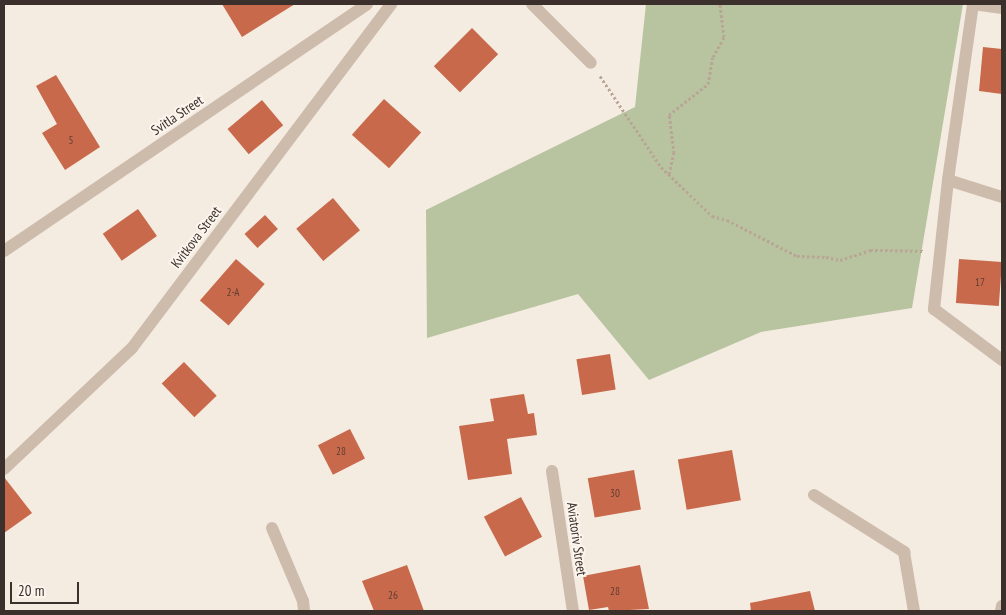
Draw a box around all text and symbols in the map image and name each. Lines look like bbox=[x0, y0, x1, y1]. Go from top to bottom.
street label: Svitla Street bbox=[148, 92, 206, 138]
house number: 5 bbox=[69, 133, 73, 147]
street label: Kvitkova Street bbox=[167, 203, 225, 271]
house number: 17 bbox=[975, 275, 985, 289]
house number: 2-А bbox=[226, 285, 240, 299]
house number: 28 bbox=[336, 444, 346, 458]
house number: 30 bbox=[610, 486, 620, 500]
street label: Aviatoriv Street bbox=[564, 501, 590, 577]
scale bar bbox=[12, 572, 81, 604]
text: 20 m bbox=[18, 581, 44, 600]
house number: 28 bbox=[610, 584, 620, 598]
house number: 26 bbox=[388, 588, 398, 602]

